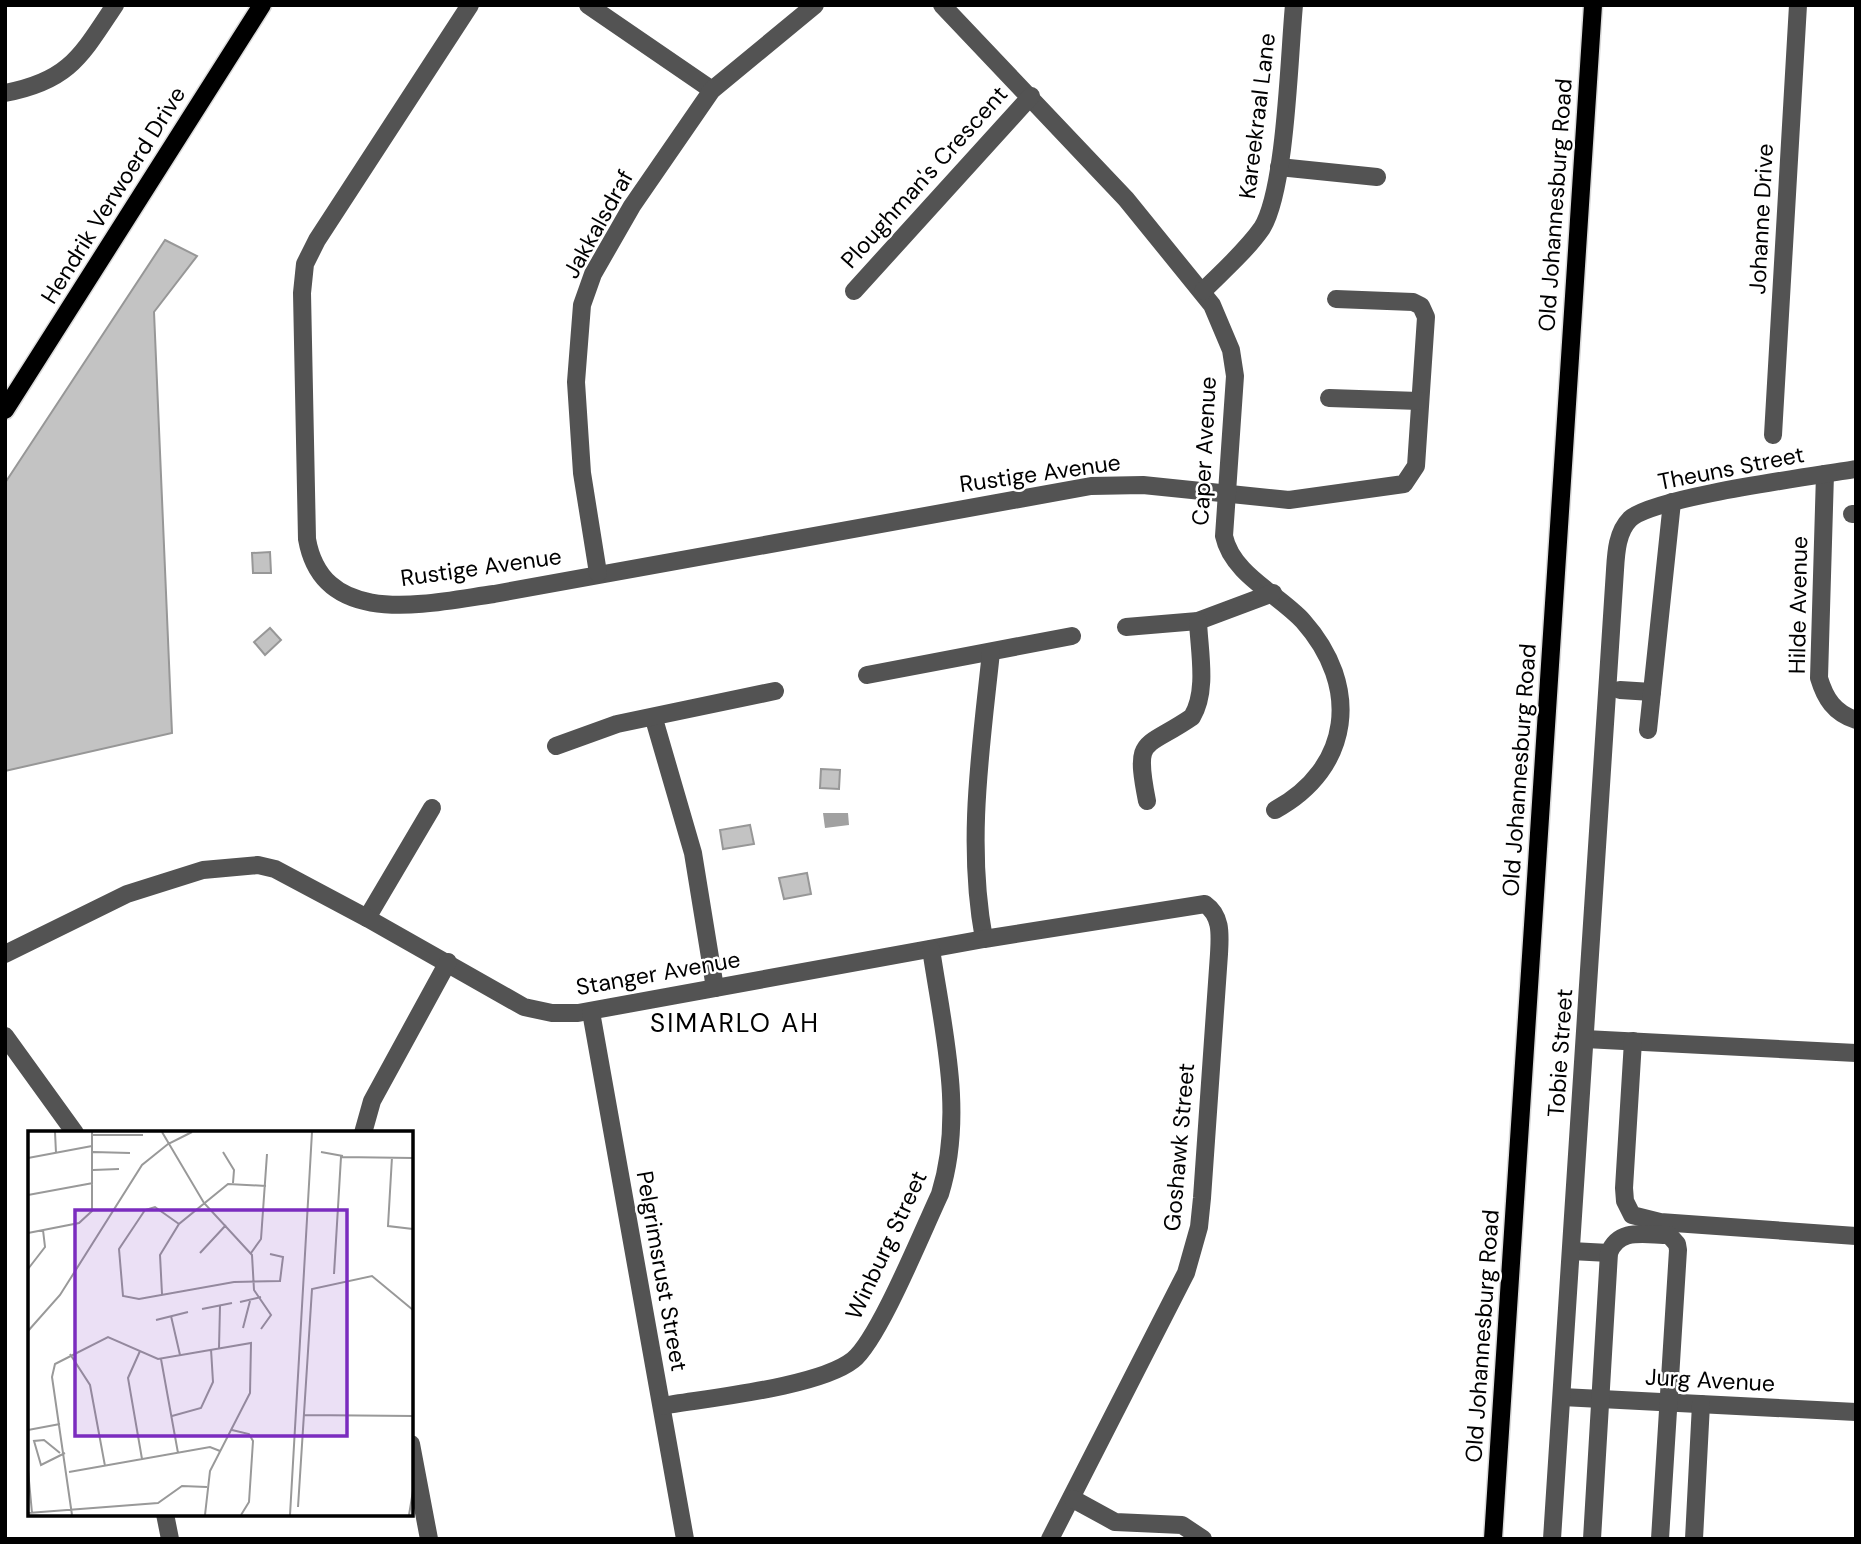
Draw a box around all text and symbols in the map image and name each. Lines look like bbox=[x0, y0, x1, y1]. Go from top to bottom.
street label: Kareekraal Lane bbox=[1232, 31, 1282, 201]
street label: Old Johannesburg Road bbox=[1531, 77, 1579, 333]
street label: Ploughman's Crescent bbox=[834, 80, 1014, 274]
street label: Hendrik Verwoerd Drive bbox=[34, 81, 192, 309]
street label: Johanne Drive bbox=[1742, 143, 1780, 295]
street label: Jakkalsdraf bbox=[556, 164, 640, 284]
street label: Caper Avenue bbox=[1185, 376, 1223, 526]
street label: Theuns Street bbox=[1655, 439, 1807, 497]
street label: Rustige Avenue bbox=[958, 447, 1122, 499]
street label: Hilde Avenue bbox=[1782, 536, 1814, 674]
street label: Rustige Avenue bbox=[399, 541, 563, 593]
street label: Old Johannesburg Road bbox=[1495, 642, 1543, 898]
street label: Stanger Avenue bbox=[574, 944, 742, 1002]
street label: Tobie Street bbox=[1541, 988, 1579, 1118]
district label: SIMARLO AH bbox=[650, 1006, 820, 1040]
street label: Goshawk Street bbox=[1157, 1062, 1201, 1232]
inset map bbox=[28, 1131, 413, 1516]
street label: Winburg Street bbox=[838, 1166, 934, 1324]
street label: Pelgrimsrust Street bbox=[630, 1169, 694, 1373]
street label: Old Johannesburg Road bbox=[1458, 1208, 1506, 1464]
street label: Jurg Avenue bbox=[1644, 1362, 1776, 1398]

